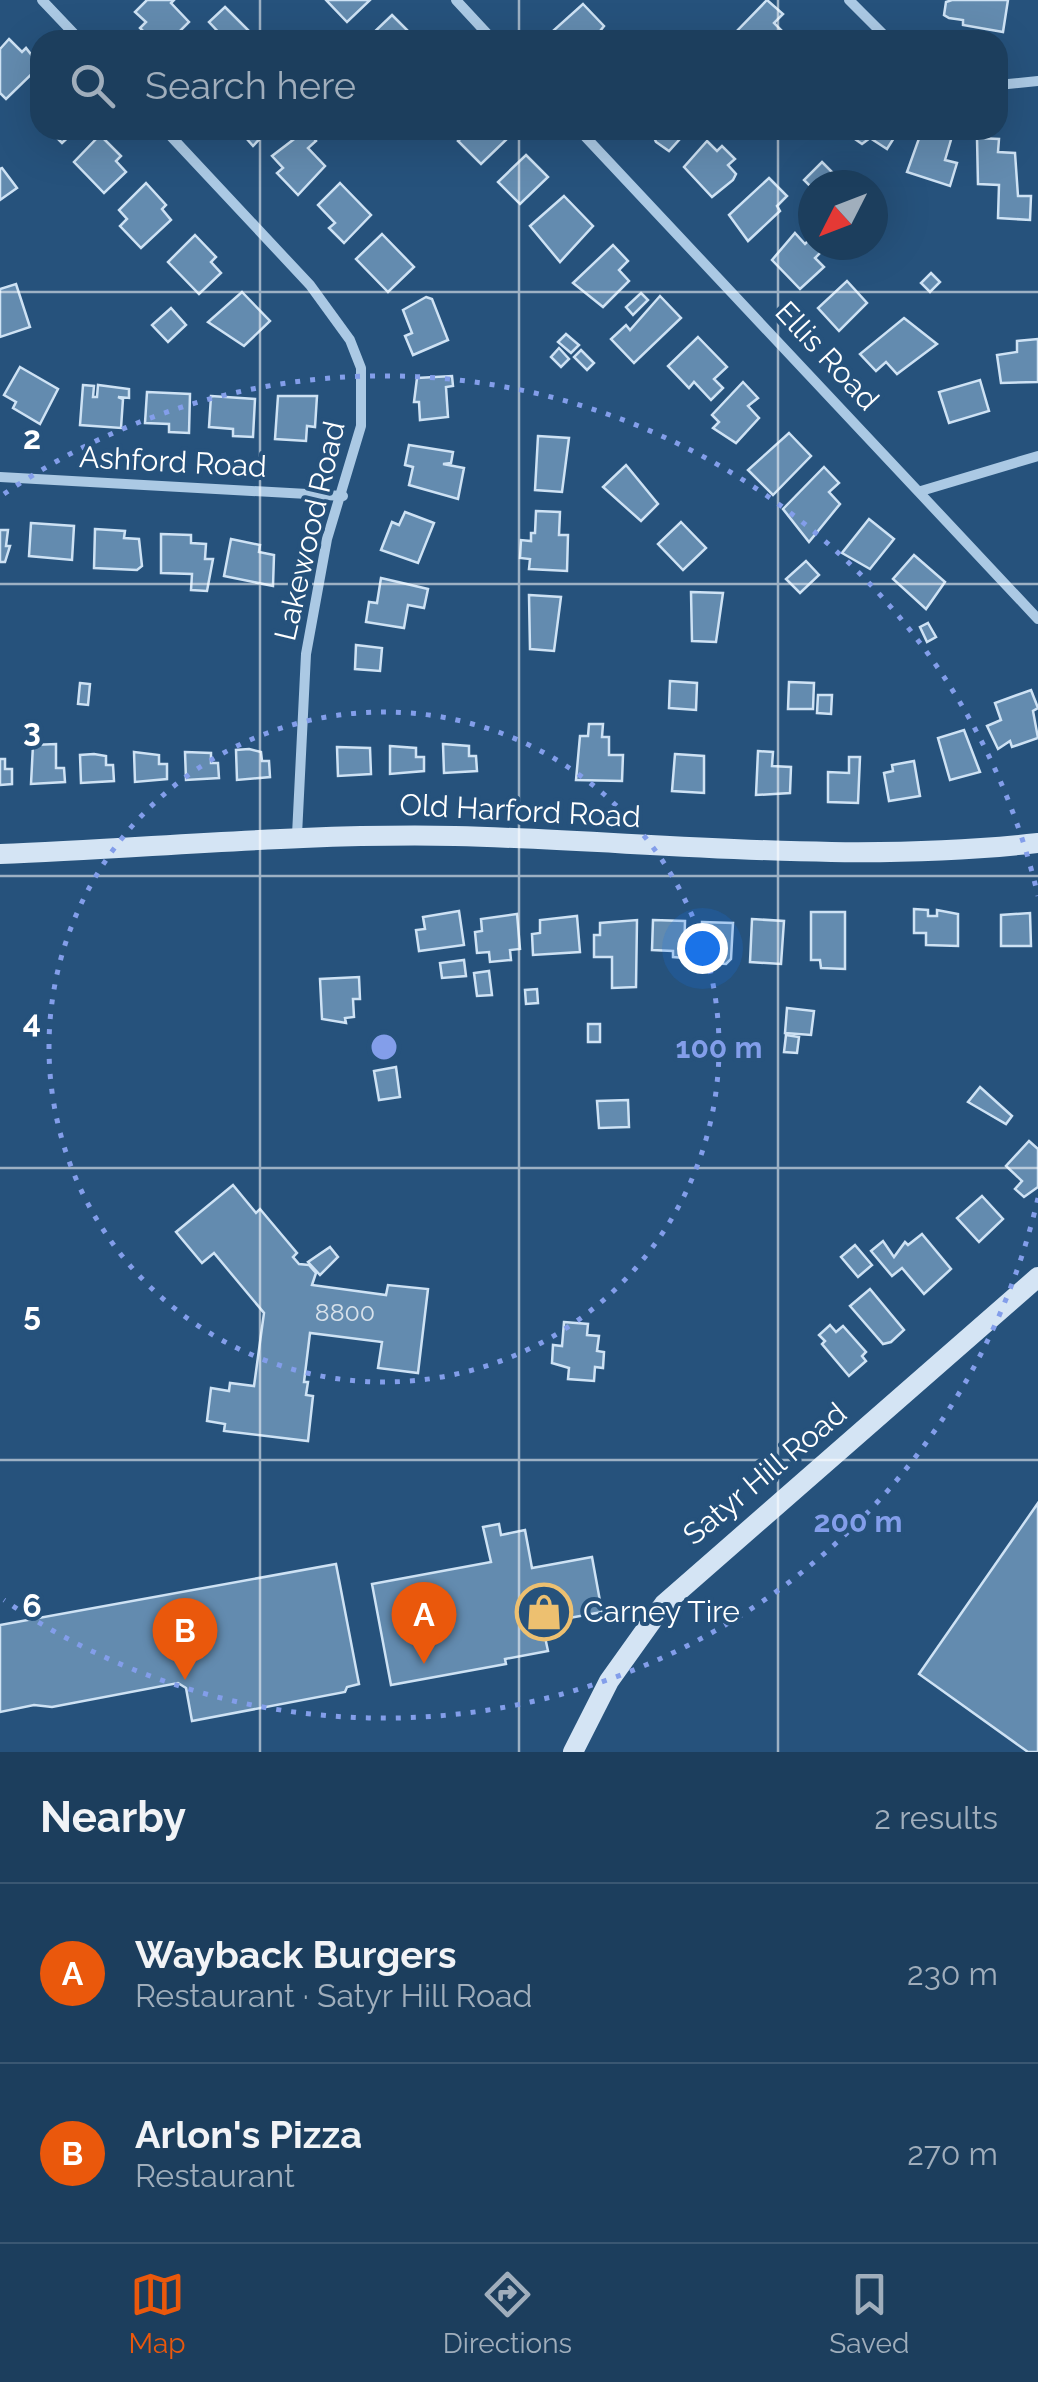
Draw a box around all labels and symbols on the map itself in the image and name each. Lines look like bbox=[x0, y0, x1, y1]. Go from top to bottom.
north arrow bbox=[798, 170, 888, 260]
street label: Ellis Road bbox=[768, 294, 886, 417]
street label: Lakewood Road bbox=[267, 418, 352, 644]
text: 2 bbox=[23, 419, 41, 456]
street label: Ashford Road bbox=[78, 439, 268, 484]
text: 3 bbox=[23, 711, 41, 748]
street label: Old Harford Road bbox=[399, 787, 642, 834]
your location bbox=[677, 923, 728, 974]
text: 4 bbox=[23, 1003, 41, 1040]
centre of rings bbox=[366, 1029, 402, 1065]
text: 100 m bbox=[676, 1030, 762, 1065]
text: 5 bbox=[23, 1295, 41, 1332]
house number: 8800 bbox=[315, 1297, 375, 1327]
street label: Satyr Hill Road bbox=[676, 1395, 853, 1552]
text: 200 m bbox=[814, 1504, 902, 1539]
pin: A bbox=[392, 1582, 456, 1664]
shop icon: Carney Tire bbox=[514, 1582, 574, 1642]
text: 6 bbox=[22, 1587, 42, 1624]
place label: Carney Tire bbox=[583, 1594, 740, 1629]
pin: B bbox=[152, 1598, 218, 1680]

